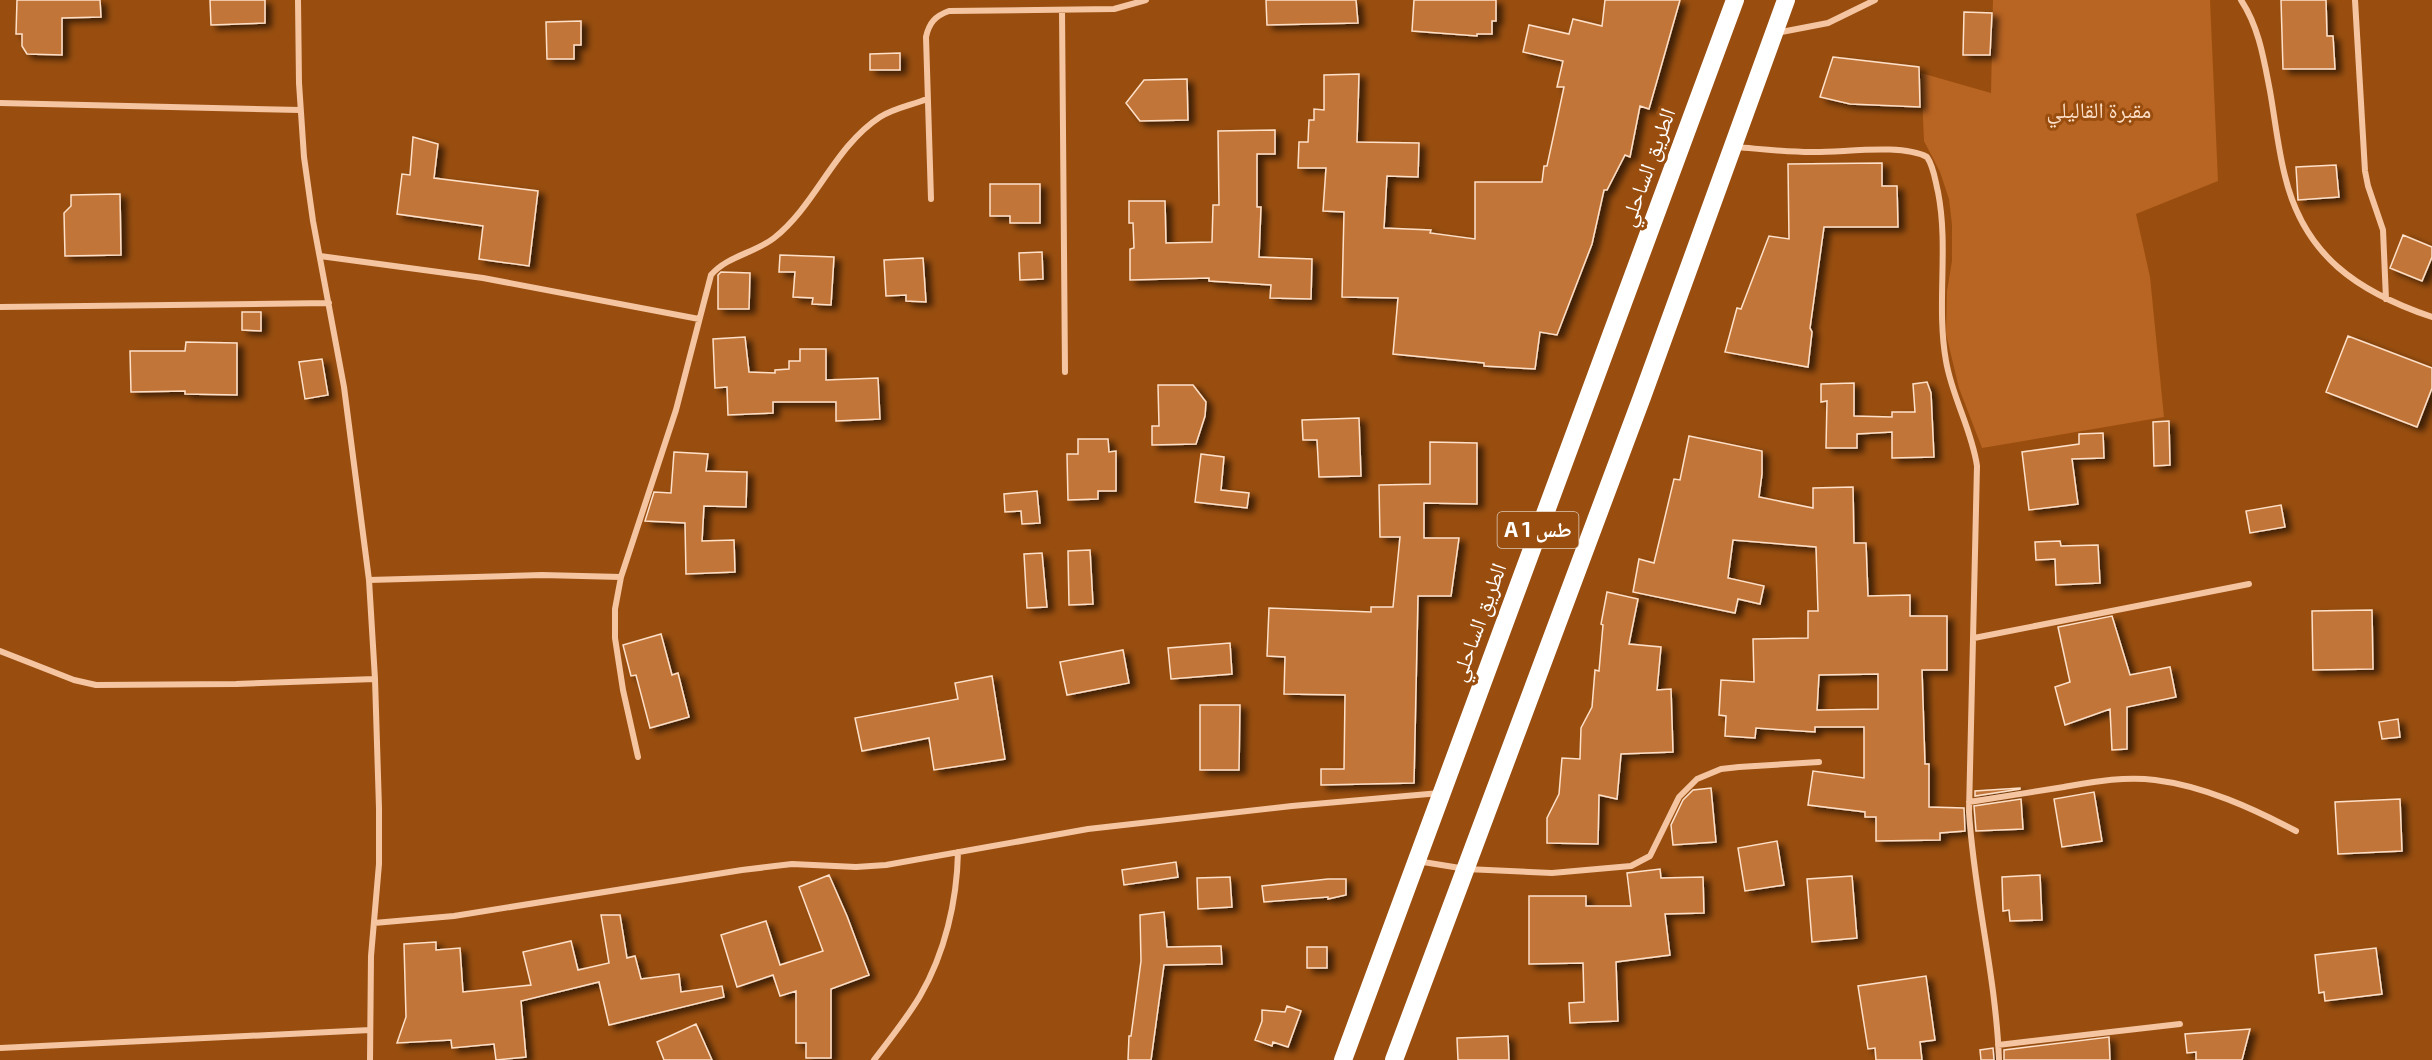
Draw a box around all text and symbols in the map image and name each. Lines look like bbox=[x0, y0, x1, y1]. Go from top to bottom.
park label: مقبرة القاليلي bbox=[2047, 96, 2151, 128]
street label: الطريق الساحلي bbox=[1613, 104, 1685, 231]
road number: A 1 طس bbox=[1498, 512, 1578, 548]
street label: الطريق الساحلي bbox=[1444, 559, 1516, 686]

